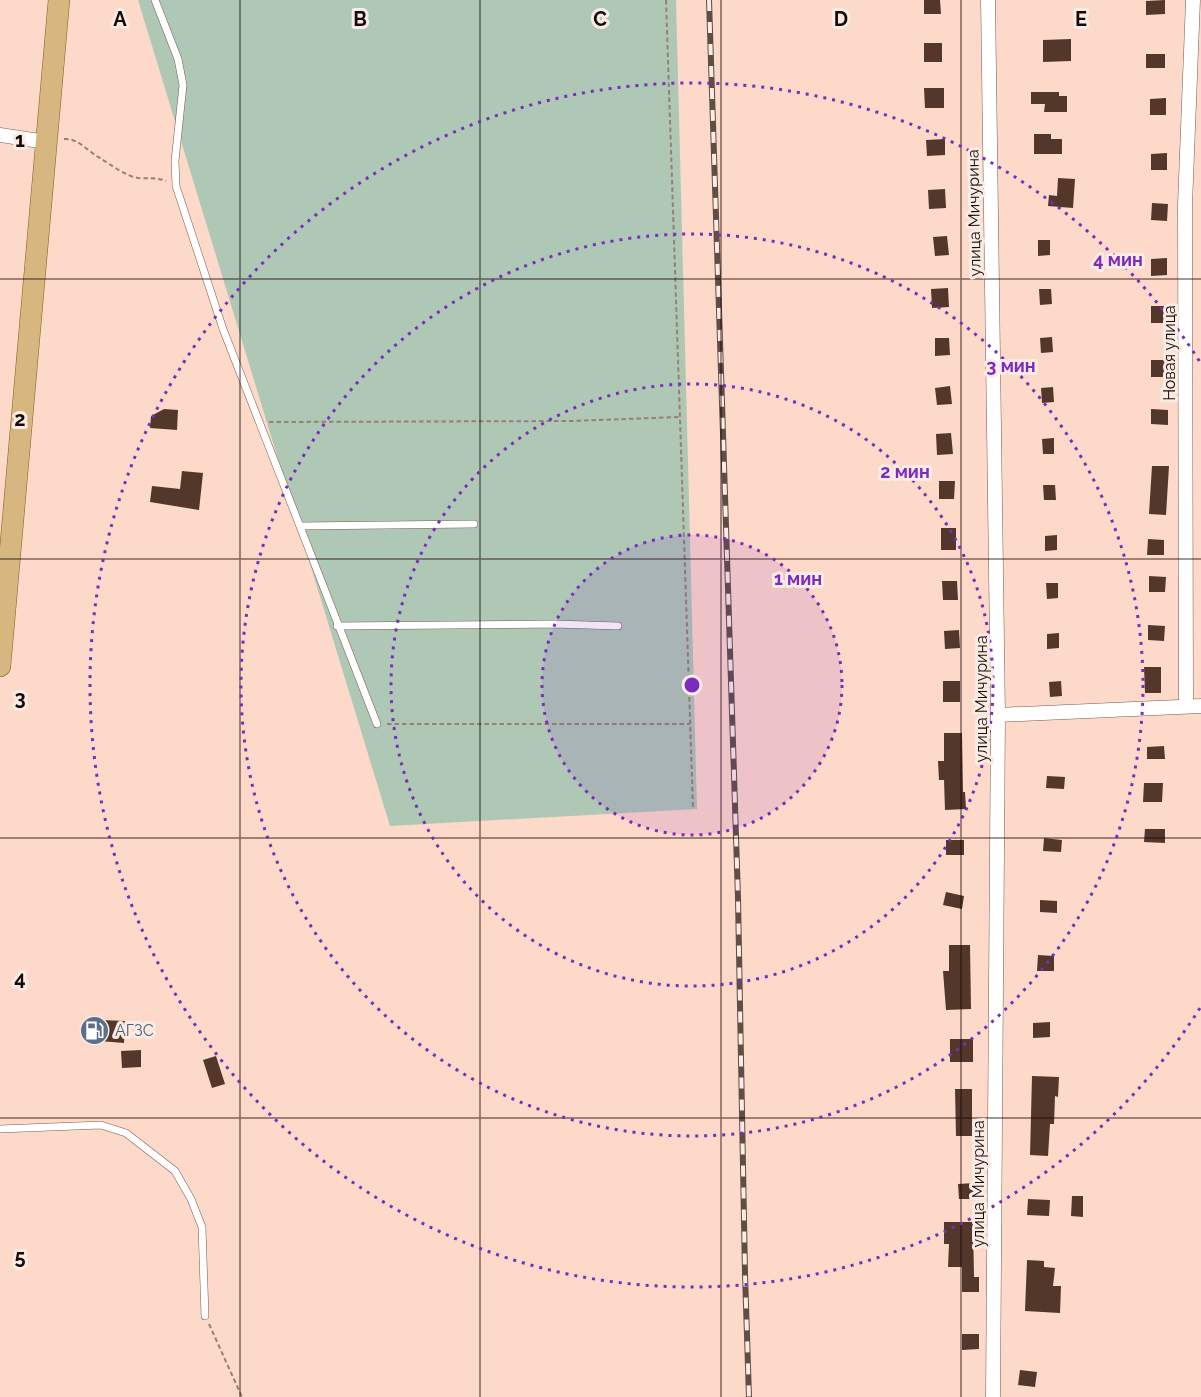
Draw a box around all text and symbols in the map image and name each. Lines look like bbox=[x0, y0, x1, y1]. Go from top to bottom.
text: A bbox=[113, 7, 127, 31]
text: B bbox=[353, 7, 367, 31]
text: C bbox=[593, 7, 607, 31]
text: D bbox=[834, 7, 848, 31]
text: E bbox=[1075, 7, 1087, 31]
text: 1 bbox=[15, 128, 25, 152]
street label: улица Мичурина bbox=[963, 149, 985, 277]
text: 4 мин bbox=[1093, 249, 1143, 270]
street label: Новая улица bbox=[1160, 305, 1179, 401]
text: 3 мин bbox=[986, 355, 1036, 376]
text: 2 bbox=[14, 407, 26, 431]
text: 2 мин bbox=[880, 461, 930, 482]
text: 1 мин bbox=[774, 568, 822, 589]
street label: улица Мичурина bbox=[972, 635, 991, 763]
centre of rings bbox=[682, 675, 702, 695]
text: 3 bbox=[14, 686, 26, 710]
text: 4 bbox=[14, 966, 26, 990]
fuel station icon: АГЗС bbox=[78, 1014, 110, 1046]
place label: АГЗС bbox=[115, 1021, 154, 1040]
street label: улица Мичурина bbox=[969, 1120, 988, 1248]
text: 5 bbox=[14, 1245, 26, 1269]

